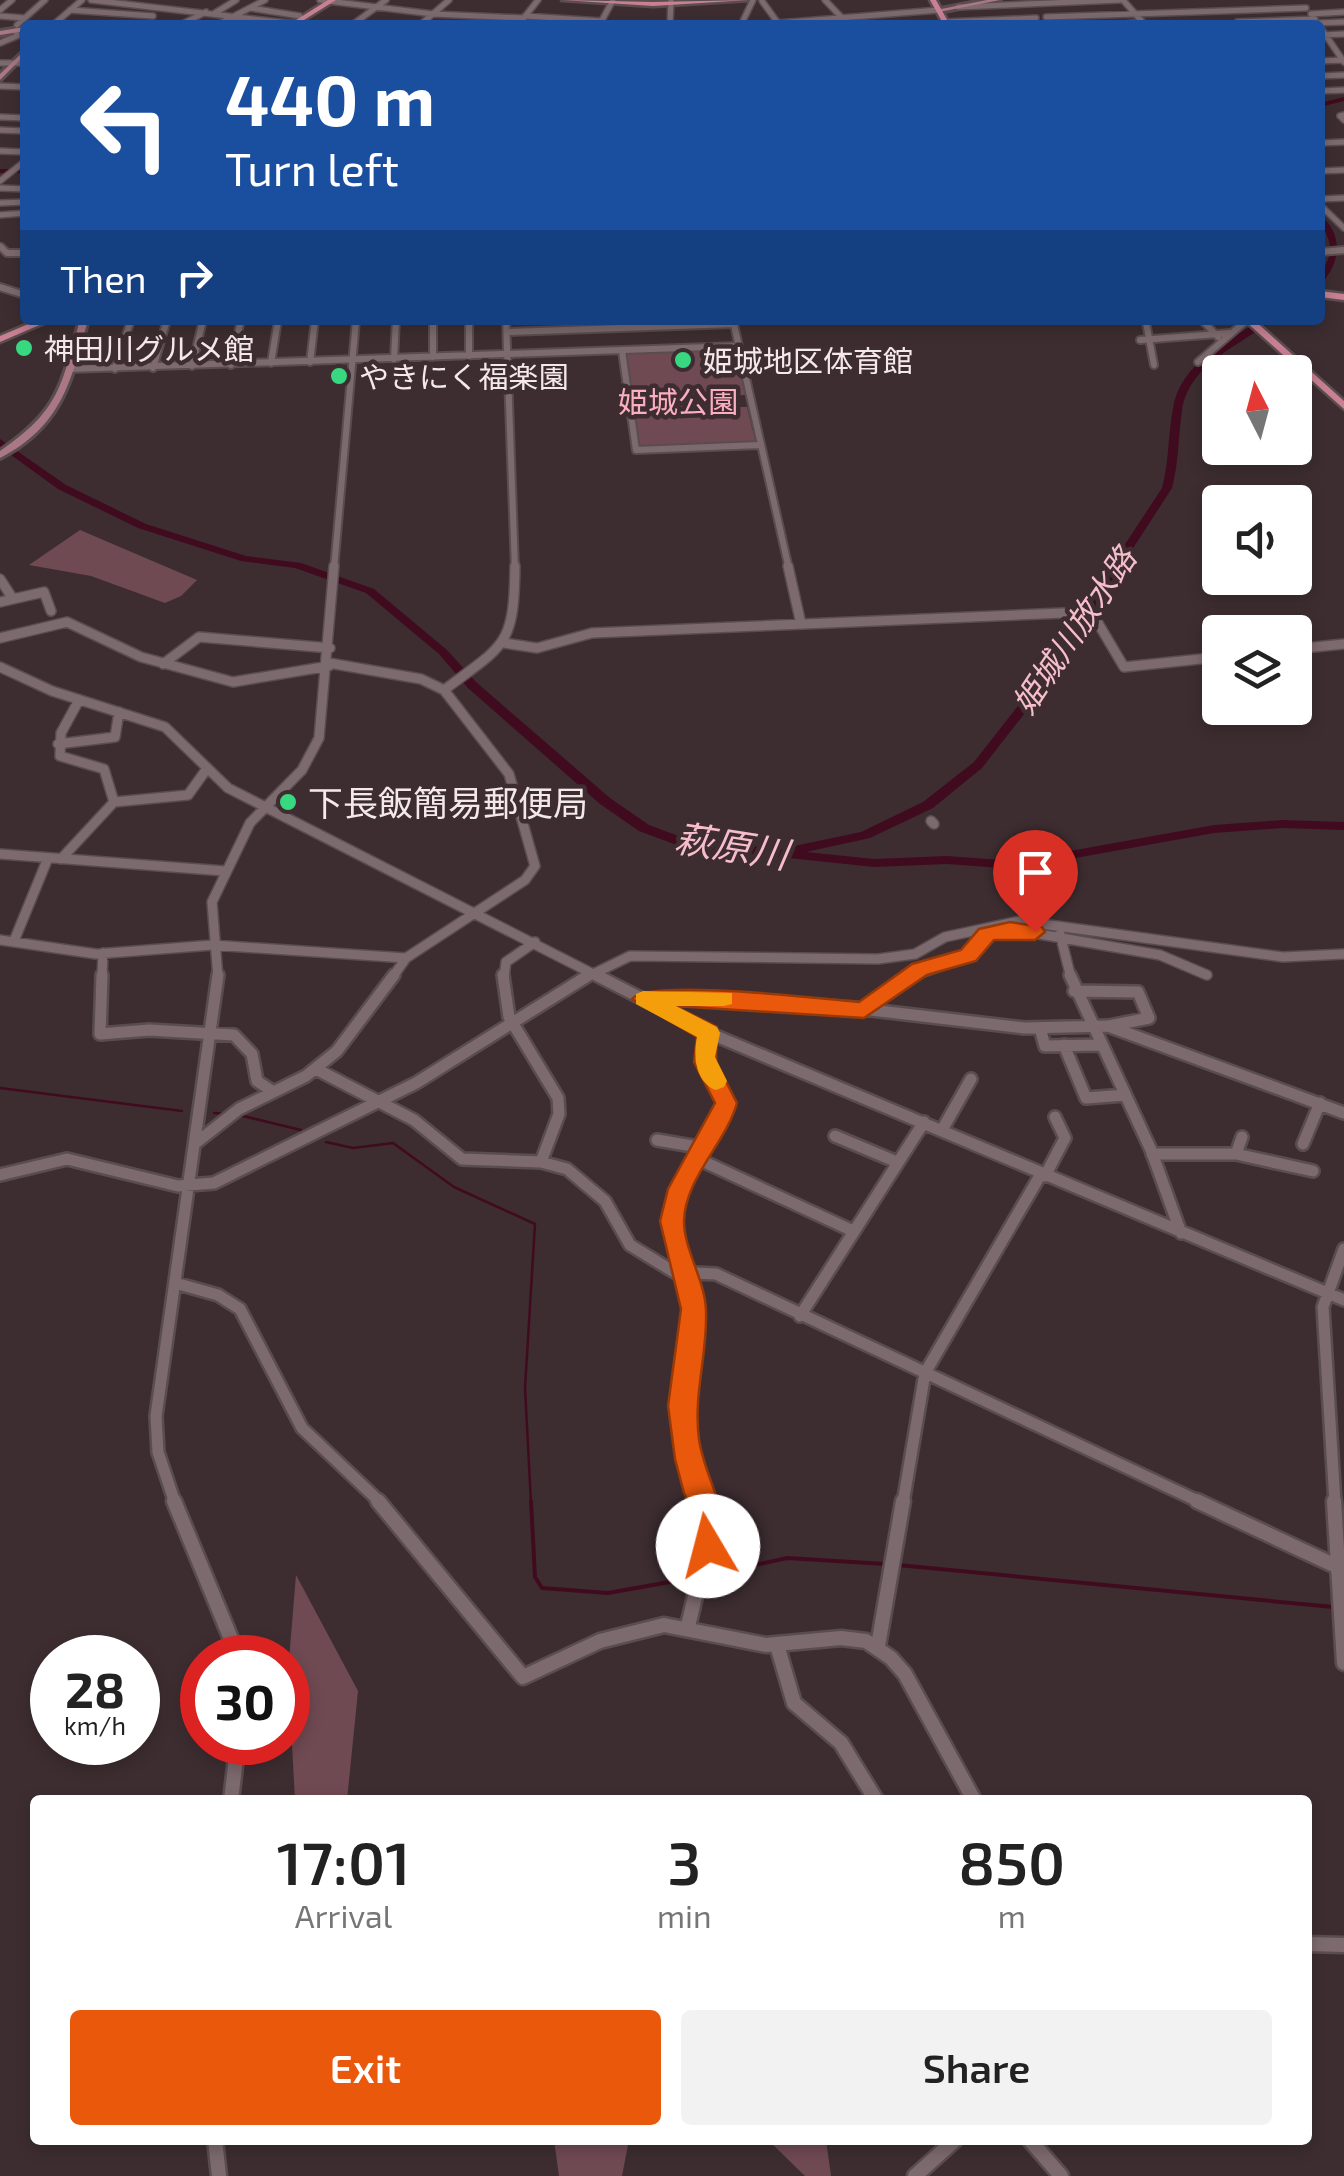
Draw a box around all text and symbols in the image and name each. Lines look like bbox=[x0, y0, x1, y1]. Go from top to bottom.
text: 440 m bbox=[225, 56, 435, 140]
icon: left bbox=[60, 60, 190, 190]
text: Turn left bbox=[225, 141, 399, 195]
icon: right bbox=[167, 250, 222, 305]
text: Then bbox=[60, 255, 147, 301]
place label: 神田川グルメ館 bbox=[44, 330, 254, 366]
marker: 神田川グルメ館 bbox=[13, 337, 35, 359]
place label: 姫城地区体育館 bbox=[703, 342, 913, 378]
marker: 姫城地区体育館 bbox=[672, 349, 694, 371]
north arrow bbox=[1202, 355, 1312, 465]
map controls bbox=[1202, 355, 1312, 725]
place label: やきにく福楽園 bbox=[359, 358, 568, 394]
marker: やきにく福楽園 bbox=[328, 365, 350, 387]
park label: 姫城公園 bbox=[618, 383, 738, 419]
button: sound bbox=[1202, 485, 1312, 595]
water label: 姫城川放水路 bbox=[1004, 537, 1144, 720]
button: layers bbox=[1202, 615, 1312, 725]
place label: 下長飯簡易郵便局 bbox=[308, 781, 588, 823]
marker: 下長飯簡易郵便局 bbox=[277, 791, 299, 813]
water label: 萩原川 bbox=[672, 813, 796, 877]
pin bbox=[993, 830, 1078, 933]
icon: arrive bbox=[1008, 845, 1063, 900]
position arrow bbox=[656, 1494, 760, 1598]
speed limit sign: 30 bbox=[180, 1635, 310, 1765]
text: 28 bbox=[65, 1658, 125, 1718]
text: km/h bbox=[64, 1710, 126, 1740]
text: 17:01 bbox=[277, 1825, 410, 1897]
text: 3 bbox=[667, 1825, 701, 1897]
text: 850 bbox=[958, 1825, 1065, 1897]
text: Arrival bbox=[295, 1896, 392, 1934]
text: min bbox=[657, 1896, 712, 1934]
text: m bbox=[998, 1896, 1026, 1934]
button: Exit bbox=[70, 2010, 661, 2125]
button: Share bbox=[681, 2010, 1272, 2125]

